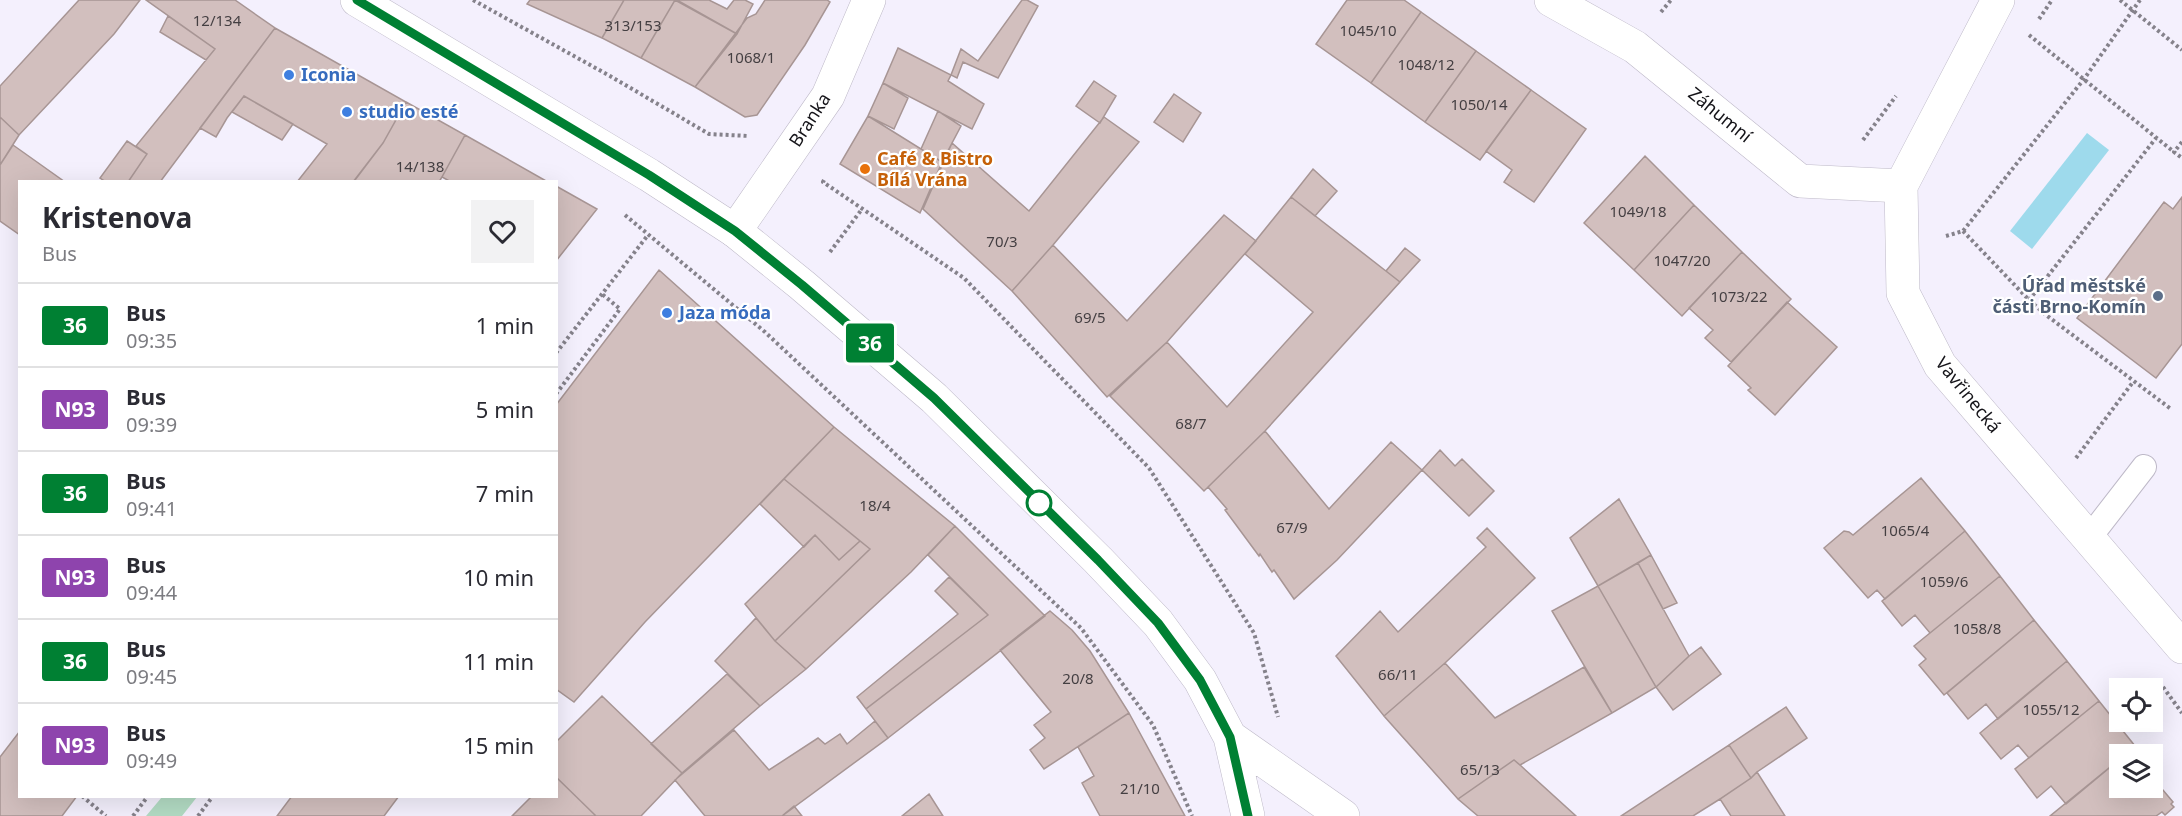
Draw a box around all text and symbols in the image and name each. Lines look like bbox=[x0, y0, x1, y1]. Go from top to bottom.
house number: 12/134 bbox=[193, 10, 242, 30]
house number: 313/153 bbox=[604, 15, 662, 35]
house number: 1045/10 bbox=[1339, 20, 1397, 40]
house number: 1068/1 bbox=[727, 47, 775, 67]
house number: 1048/12 bbox=[1397, 54, 1455, 74]
place label: Iconia bbox=[301, 62, 356, 86]
marker: Iconia bbox=[282, 68, 296, 82]
street label: Záhumní bbox=[1684, 81, 1758, 147]
street label: Branka bbox=[783, 88, 835, 151]
house number: 1050/14 bbox=[1450, 94, 1508, 114]
place label: studio esté bbox=[359, 99, 459, 123]
marker: studio esté bbox=[340, 105, 354, 119]
place label: Café & Bistro Bílá Vrána bbox=[877, 146, 993, 191]
house number: 14/138 bbox=[396, 156, 444, 176]
marker: Café & Bistro Bílá Vrána bbox=[858, 162, 872, 176]
text: Kristenova bbox=[42, 198, 192, 236]
button: heart bbox=[471, 200, 534, 263]
house number: 1049/18 bbox=[1609, 201, 1667, 221]
house number: 70/3 bbox=[986, 231, 1018, 251]
text: Bus bbox=[42, 240, 77, 267]
house number: 1047/20 bbox=[1653, 250, 1711, 270]
place label: Úřad městské části Brno-Komín bbox=[1992, 273, 2146, 318]
house number: 1073/22 bbox=[1710, 286, 1768, 306]
marker: Úřad městské části Brno-Komín bbox=[2151, 289, 2165, 303]
text: Bus bbox=[126, 297, 166, 327]
place label: Jaza móda bbox=[677, 300, 771, 324]
marker: Jaza móda bbox=[660, 306, 674, 320]
house number: 69/5 bbox=[1074, 307, 1106, 327]
text: 1 min bbox=[476, 310, 534, 340]
text: 36 bbox=[63, 311, 87, 339]
line badge: 36 bbox=[843, 324, 897, 362]
text: 09:35 bbox=[126, 327, 177, 354]
text: 36 bbox=[858, 329, 882, 357]
street label: Vavřinecká bbox=[1931, 351, 2007, 437]
text: Bus bbox=[126, 381, 166, 411]
text: 5 min bbox=[476, 394, 534, 424]
text: N93 bbox=[54, 395, 96, 423]
text: 09:39 bbox=[126, 411, 177, 438]
house number: 68/7 bbox=[1175, 413, 1207, 433]
text: Bus bbox=[126, 465, 166, 495]
text: 7 min bbox=[476, 478, 534, 508]
text: 36 bbox=[63, 479, 87, 507]
unlabelled marker bbox=[1026, 490, 1052, 516]
text: 09:41 bbox=[126, 495, 177, 522]
house number: 18/4 bbox=[859, 495, 891, 515]
house number: 67/9 bbox=[1276, 517, 1308, 537]
house number: 1065/4 bbox=[1881, 520, 1930, 540]
text: Bus bbox=[126, 549, 166, 579]
text: 10 min bbox=[463, 562, 534, 592]
text: N93 bbox=[54, 563, 96, 591]
house number: 1059/6 bbox=[1920, 571, 1968, 591]
text: 09:44 bbox=[126, 579, 177, 606]
house number: 1058/8 bbox=[1953, 618, 2001, 638]
text: Bus bbox=[126, 633, 166, 663]
text: 11 min bbox=[463, 646, 534, 676]
text: 36 bbox=[63, 647, 87, 675]
text: 09:45 bbox=[126, 663, 177, 690]
house number: 66/11 bbox=[1378, 664, 1418, 684]
house number: 20/8 bbox=[1062, 668, 1094, 688]
map controls bbox=[2109, 678, 2163, 798]
button: locate bbox=[2109, 678, 2163, 732]
house number: 1055/12 bbox=[2022, 699, 2080, 719]
text: Bus bbox=[126, 717, 166, 747]
text: 15 min bbox=[463, 730, 534, 760]
text: N93 bbox=[54, 731, 96, 759]
button: layers bbox=[2109, 744, 2163, 798]
text: 09:49 bbox=[126, 747, 177, 774]
house number: 65/13 bbox=[1460, 759, 1500, 779]
house number: 21/10 bbox=[1120, 778, 1160, 798]

